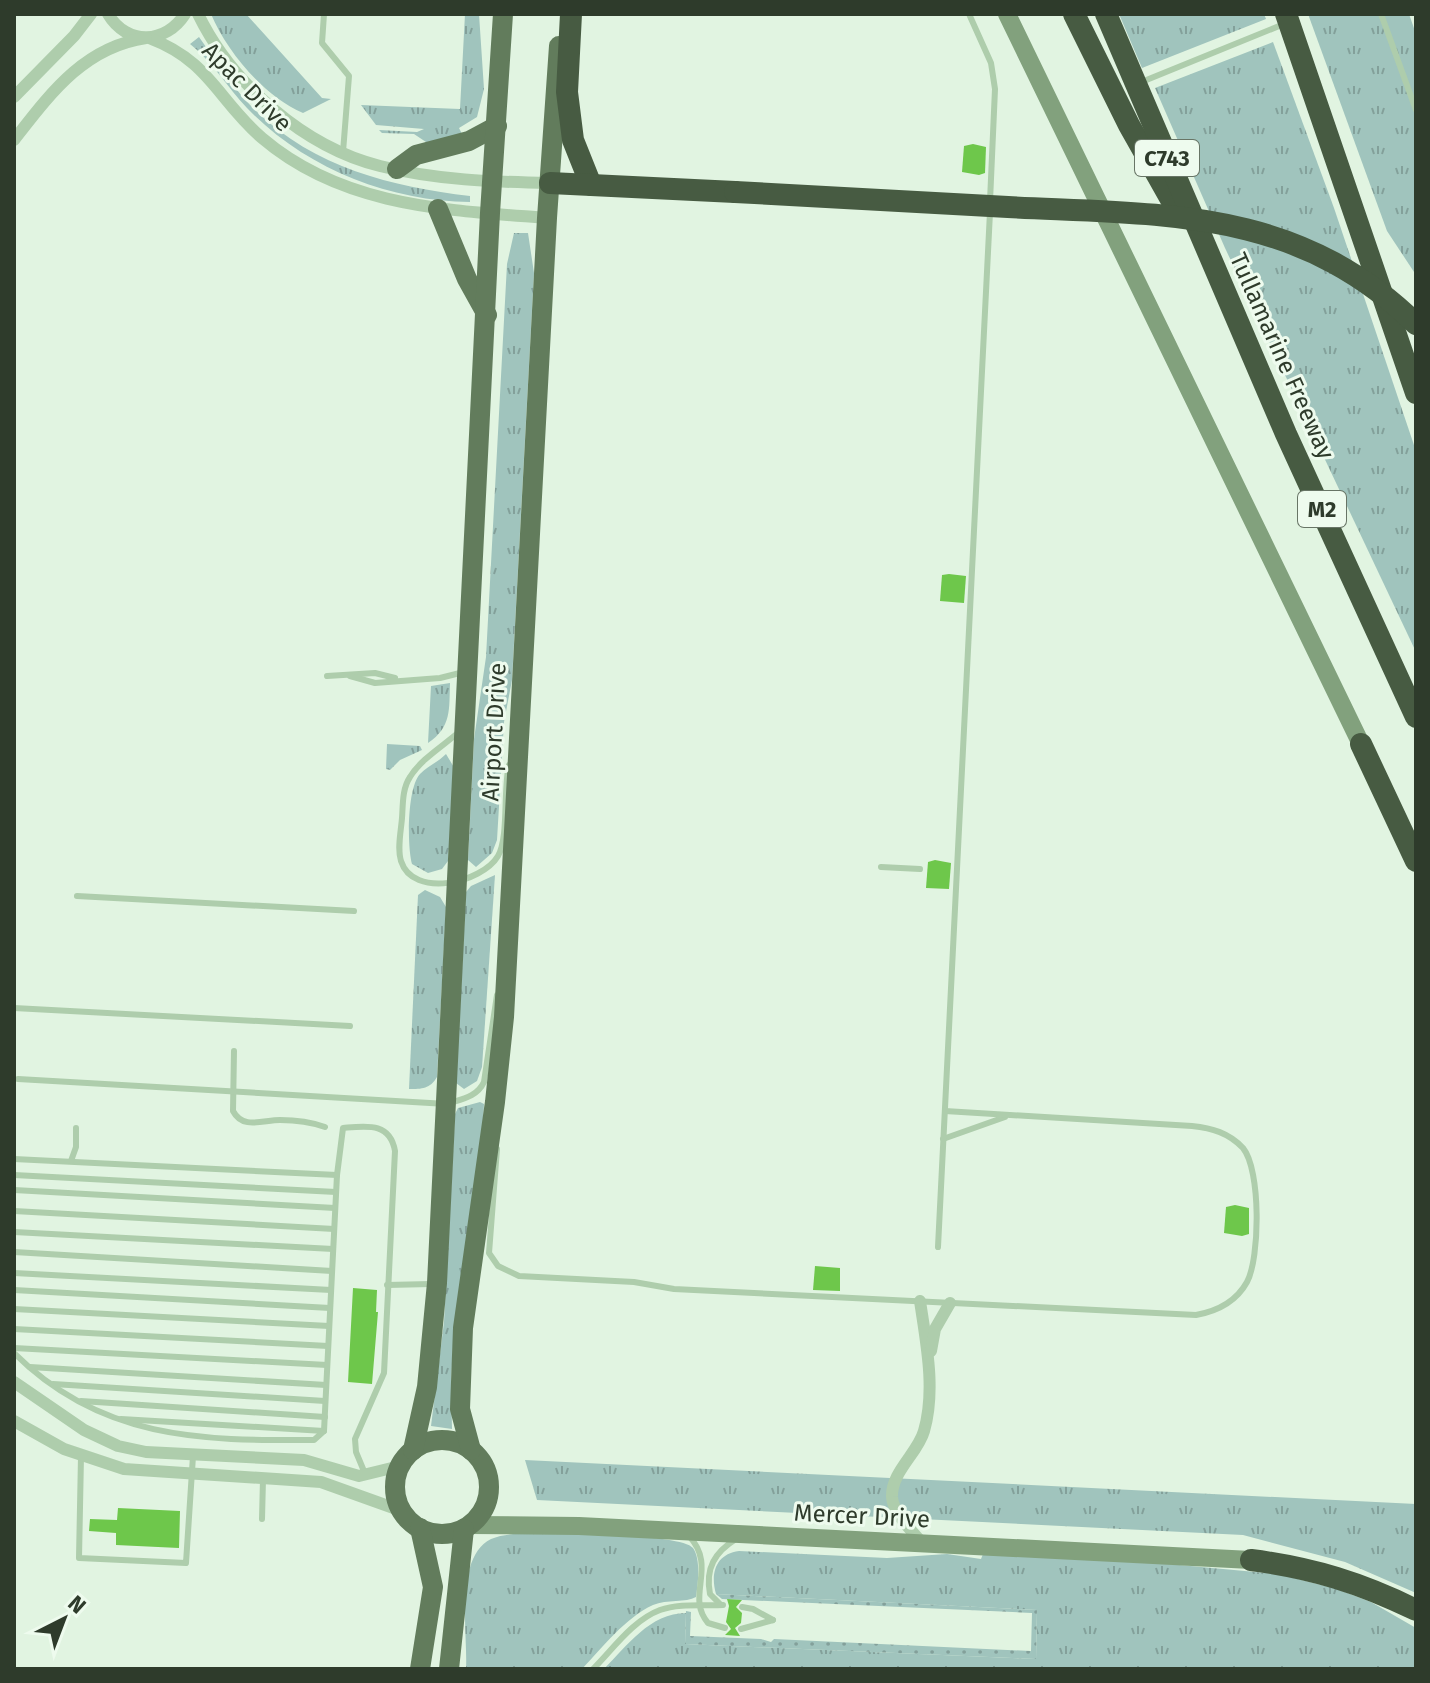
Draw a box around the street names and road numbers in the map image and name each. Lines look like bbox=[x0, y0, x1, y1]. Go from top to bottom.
street label: Apac Drive bbox=[196, 36, 298, 138]
road number: C743 bbox=[1135, 140, 1199, 176]
street label: Tullamarine Freeway bbox=[1224, 249, 1340, 464]
road number: M2 bbox=[1298, 491, 1346, 527]
street label: Airport Drive bbox=[476, 662, 512, 802]
street label: Mercer Drive bbox=[793, 1498, 931, 1534]

